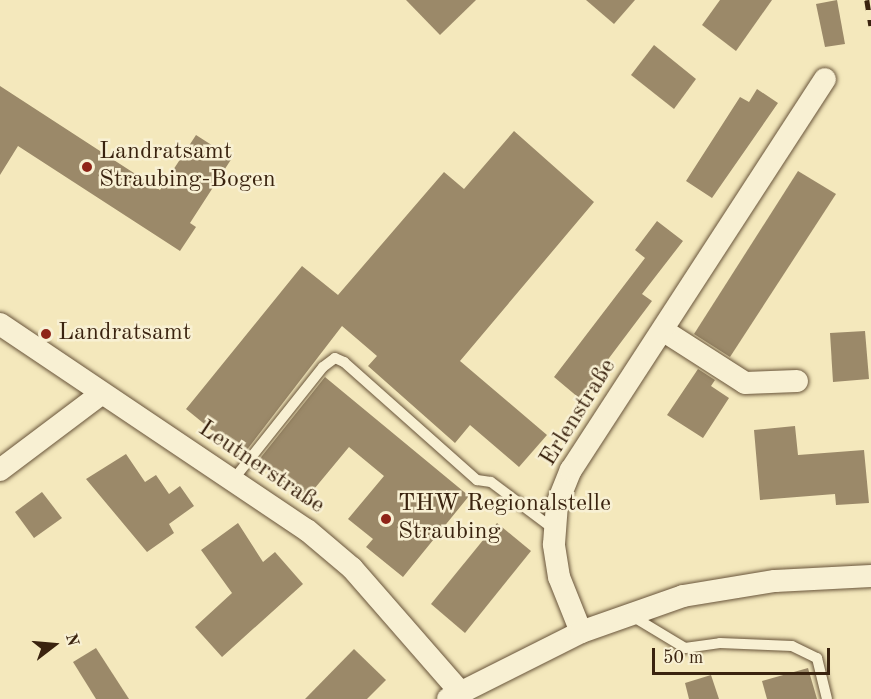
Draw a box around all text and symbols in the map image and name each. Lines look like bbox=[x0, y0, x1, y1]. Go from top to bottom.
place label: Landratsamt Straubing-Bogen bbox=[99, 139, 276, 195]
marker: Landratsamt Straubing-Bogen bbox=[80, 160, 94, 174]
place label: Landratsamt bbox=[58, 320, 191, 348]
marker: Landratsamt bbox=[39, 327, 53, 341]
street label: Erlenstraße bbox=[535, 354, 623, 472]
street label: Leutnerstraße bbox=[192, 415, 330, 521]
place label: THW Regionalstelle Straubing bbox=[398, 491, 611, 547]
marker: THW Regionalstelle Straubing bbox=[379, 512, 393, 526]
north arrow bbox=[24, 615, 84, 675]
text: N bbox=[62, 632, 81, 648]
scale bar bbox=[655, 636, 834, 674]
text: 50 m bbox=[663, 649, 703, 667]

